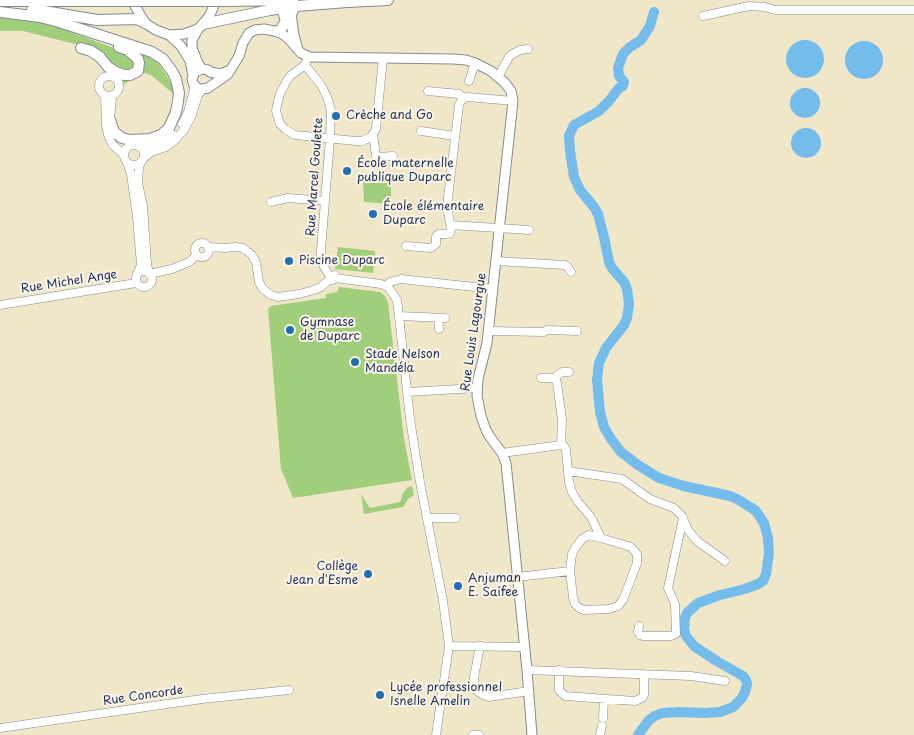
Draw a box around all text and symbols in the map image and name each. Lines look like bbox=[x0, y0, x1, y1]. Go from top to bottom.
place label: Crèche and Go bbox=[346, 109, 433, 123]
marker: Crèche and Go bbox=[330, 110, 342, 122]
street label: Rue Marcel Goulette bbox=[304, 117, 326, 237]
place label: École maternelle publique Duparc bbox=[357, 157, 454, 185]
marker: École maternelle publique Duparc bbox=[341, 165, 353, 177]
place label: École élémentaire Duparc bbox=[383, 200, 484, 228]
marker: École élémentaire Duparc bbox=[367, 208, 379, 220]
place label: Piscine Duparc bbox=[299, 254, 385, 268]
marker: Piscine Duparc bbox=[283, 255, 295, 267]
street label: Rue Michel Ange bbox=[20, 267, 118, 297]
street label: Rue Louis Lagourgue bbox=[459, 272, 489, 392]
place label: Gymnase de Duparc bbox=[300, 316, 360, 344]
marker: Gymnase de Duparc bbox=[284, 324, 296, 336]
place label: Stade Nelson Mandéla bbox=[365, 348, 440, 376]
marker: Stade Nelson Mandéla bbox=[349, 356, 361, 368]
place label: Collège Jean d'Esme bbox=[286, 560, 358, 588]
marker: Collège Jean d'Esme bbox=[362, 568, 374, 580]
place label: Anjuman E. Saifee bbox=[468, 572, 521, 600]
marker: Anjuman E. Saifee bbox=[452, 580, 464, 592]
place label: Lycée professionnel Isnelle Amelin bbox=[390, 681, 502, 709]
street label: Rue Concorde bbox=[102, 683, 184, 709]
marker: Lycée professionnel Isnelle Amelin bbox=[374, 689, 386, 701]

